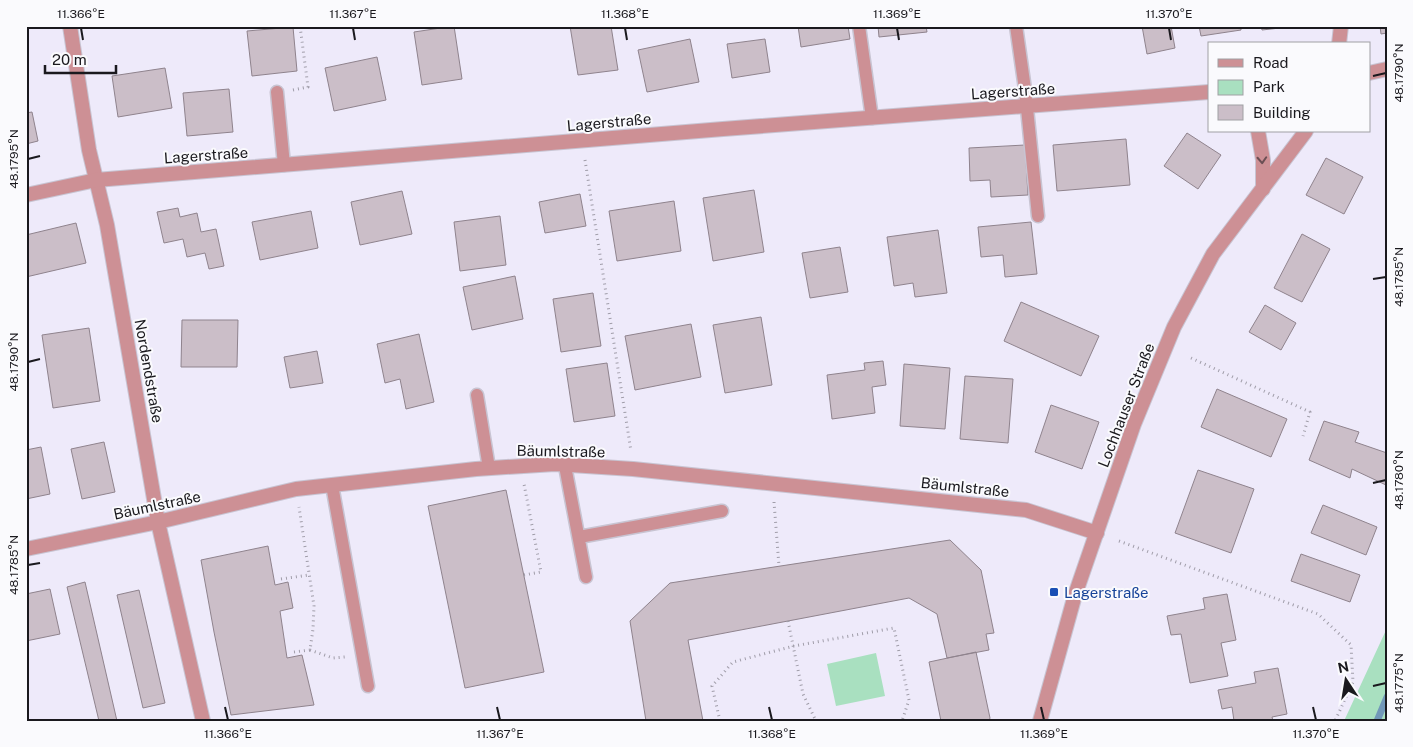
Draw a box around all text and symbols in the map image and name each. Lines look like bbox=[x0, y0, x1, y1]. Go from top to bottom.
text: 11.366°E bbox=[57, 7, 105, 21]
text: 11.367°E bbox=[329, 7, 377, 21]
text: 11.368°E bbox=[601, 7, 649, 21]
text: 11.369°E bbox=[873, 7, 921, 21]
text: 11.370°E bbox=[1145, 7, 1193, 21]
scale bar bbox=[45, 42, 116, 74]
legend bbox=[1208, 42, 1370, 132]
text: 48.1790°N bbox=[1392, 43, 1406, 103]
text: 20 m bbox=[52, 51, 87, 68]
text: Road bbox=[1253, 54, 1289, 71]
text: Park bbox=[1253, 78, 1285, 95]
street label: Lagerstraße bbox=[970, 80, 1056, 102]
text: Building bbox=[1253, 104, 1311, 121]
street label: Lagerstraße bbox=[566, 110, 652, 134]
text: 48.1795°N bbox=[7, 129, 21, 189]
street label: Lagerstraße bbox=[163, 144, 249, 166]
one-way arrow bbox=[1257, 156, 1268, 164]
text: 48.1785°N bbox=[1392, 247, 1406, 307]
street label: Nordendstraße bbox=[132, 318, 166, 424]
text: 48.1790°N bbox=[7, 332, 21, 392]
street label: Lochhauser Straße bbox=[1094, 341, 1158, 469]
street label: Bäumlstraße bbox=[516, 442, 606, 460]
text: 48.1780°N bbox=[1392, 450, 1406, 510]
street label: Bäumlstraße bbox=[920, 474, 1010, 500]
street label: Bäumlstraße bbox=[112, 487, 202, 523]
text: 48.1785°N bbox=[7, 535, 21, 595]
place label: Lagerstraße bbox=[1064, 584, 1149, 601]
marker: Lagerstraße bbox=[1048, 586, 1060, 598]
text: 48.1775°N bbox=[1392, 653, 1406, 713]
north arrow bbox=[1320, 654, 1370, 704]
text: N bbox=[1336, 658, 1350, 676]
text: 11.366°E bbox=[204, 727, 252, 741]
text: 11.367°E bbox=[476, 727, 524, 741]
text: 11.368°E bbox=[748, 727, 796, 741]
text: 11.369°E bbox=[1020, 727, 1068, 741]
text: 11.370°E bbox=[1292, 727, 1340, 741]

